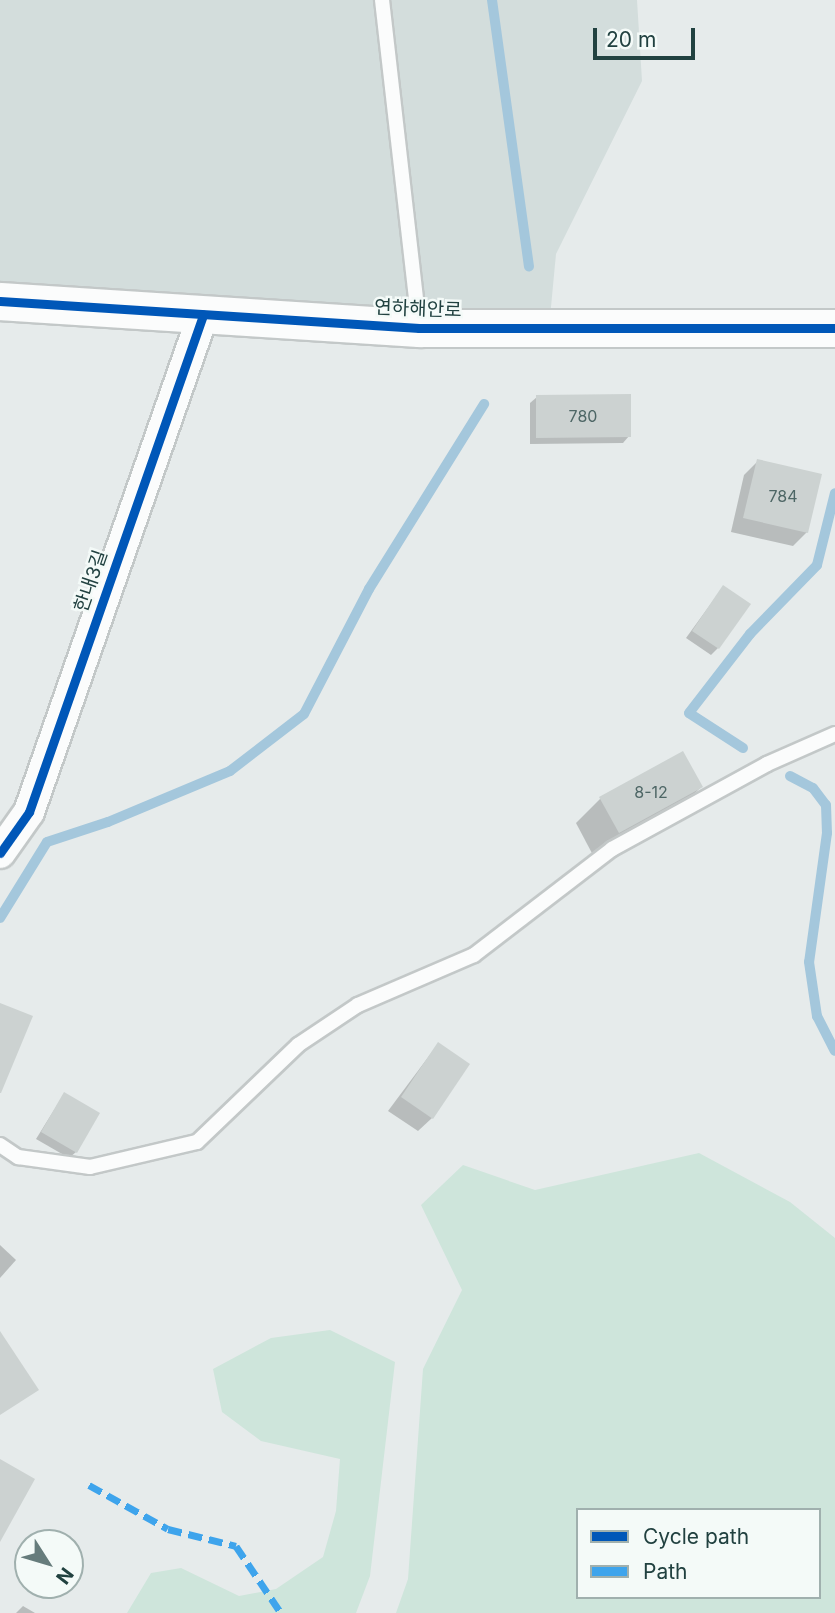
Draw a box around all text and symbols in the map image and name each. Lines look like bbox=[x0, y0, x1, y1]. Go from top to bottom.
scale bar bbox=[597, 14, 698, 58]
text: 20 m bbox=[606, 27, 656, 52]
street label: 연하해안로 bbox=[374, 296, 462, 322]
house number: 780 bbox=[569, 406, 597, 426]
house number: 784 bbox=[768, 486, 798, 506]
street label: 한내3길 bbox=[70, 547, 112, 615]
house number: 8-12 bbox=[634, 782, 668, 802]
legend bbox=[576, 1508, 821, 1599]
text: Cycle path bbox=[643, 1524, 749, 1549]
north arrow bbox=[14, 1529, 84, 1599]
text: Path bbox=[643, 1559, 688, 1584]
text: N bbox=[51, 1563, 78, 1588]

